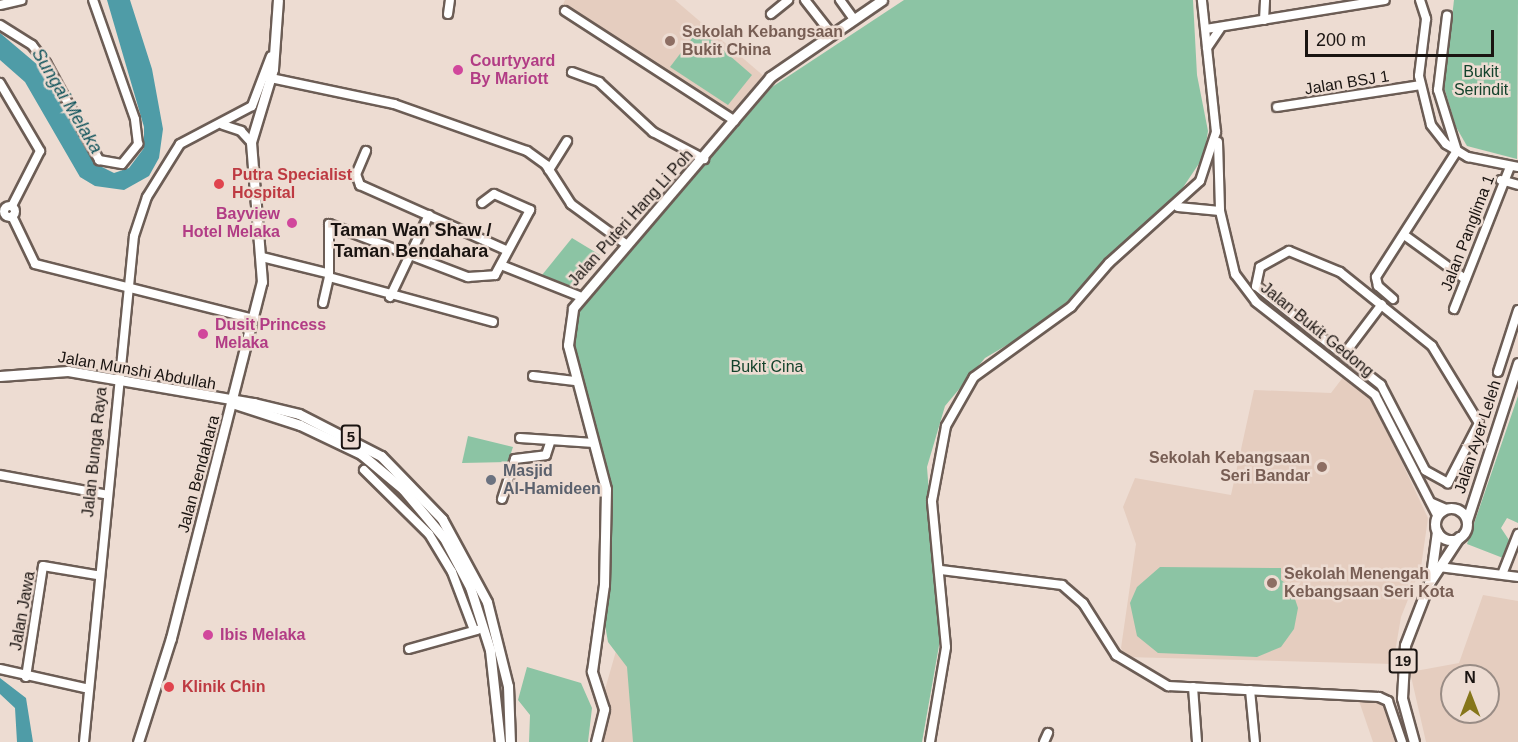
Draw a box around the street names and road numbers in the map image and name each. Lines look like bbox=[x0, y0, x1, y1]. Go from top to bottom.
street label: Jalan BSJ 1 bbox=[1303, 67, 1391, 99]
street label: Jalan Puteri Hang Li Poh bbox=[565, 146, 697, 290]
street label: Jalan Panglima 1 bbox=[1437, 172, 1499, 294]
street label: Jalan Bukit Gedong bbox=[1257, 279, 1377, 381]
street label: Jalan Munshi Abdullah bbox=[56, 348, 218, 394]
street label: Jalan Ayer Leleh bbox=[1450, 377, 1506, 497]
street label: Jalan Bunga Raya bbox=[79, 386, 111, 518]
street label: Jalan Bendahara bbox=[174, 413, 224, 535]
road number: 5 bbox=[340, 425, 362, 449]
street label: Jalan Jawa bbox=[7, 570, 39, 652]
road number: 19 bbox=[1388, 649, 1418, 673]

